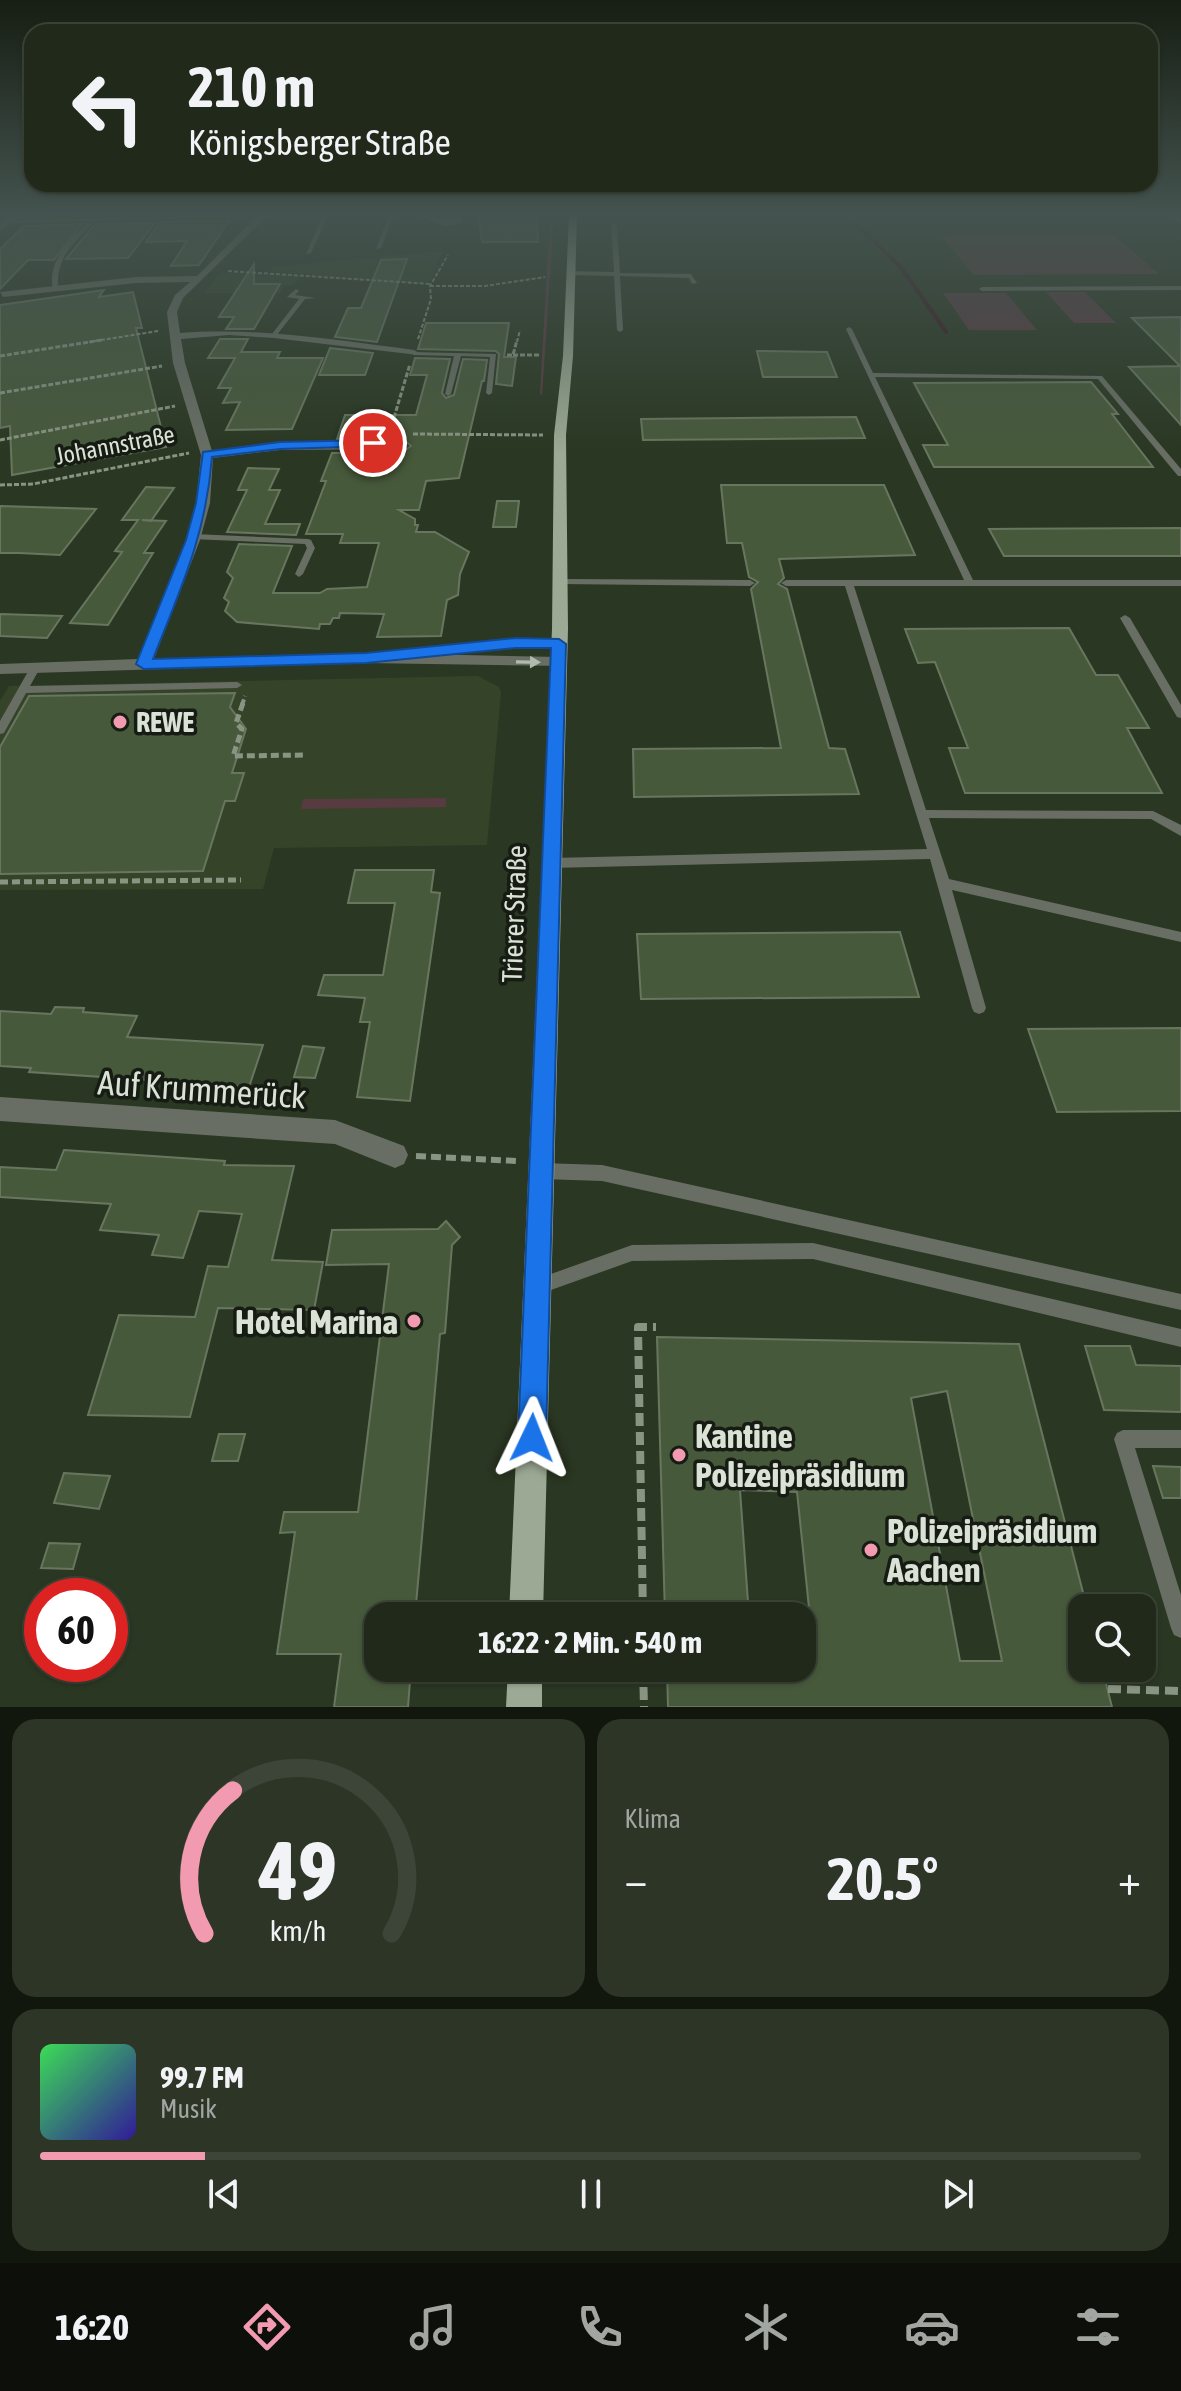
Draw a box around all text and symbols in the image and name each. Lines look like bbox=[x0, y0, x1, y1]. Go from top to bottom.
text: 210 m bbox=[188, 55, 315, 119]
icon: left bbox=[56, 56, 160, 160]
text: Königsberger Straße bbox=[188, 121, 451, 163]
pin bbox=[339, 409, 407, 477]
street label: Johannstraße bbox=[53, 420, 177, 470]
icon: arrive bbox=[351, 421, 395, 465]
one-way arrow bbox=[516, 655, 541, 668]
place label: REWE bbox=[136, 706, 194, 738]
marker: REWE bbox=[111, 713, 129, 731]
street label: Trierer Straße bbox=[496, 845, 532, 983]
street label: Auf Krummerück bbox=[97, 1062, 307, 1116]
place label: Hotel Marina bbox=[235, 1302, 398, 1341]
marker: Hotel Marina bbox=[405, 1312, 423, 1330]
position arrow bbox=[490, 1396, 574, 1480]
place label: Kantine Polizeipräsidium bbox=[695, 1416, 905, 1494]
marker: Kantine Polizeipräsidium bbox=[670, 1446, 688, 1464]
place label: Polizeipräsidium Aachen bbox=[886, 1511, 1097, 1589]
marker: Polizeipräsidium Aachen bbox=[862, 1541, 880, 1559]
speed limit sign: 60 bbox=[24, 1578, 128, 1682]
map controls bbox=[1068, 1594, 1156, 1682]
button: search bbox=[1068, 1594, 1156, 1682]
text: 16:22 · 2 Min. · 540 m bbox=[478, 1625, 702, 1659]
text: Klima bbox=[625, 1804, 681, 1834]
text: 49 bbox=[258, 1822, 337, 1918]
text: 20.5° bbox=[827, 1844, 939, 1913]
text: − bbox=[625, 1854, 647, 1904]
text: + bbox=[1118, 1854, 1141, 1904]
text: km/h bbox=[270, 1914, 327, 1947]
text: 99.7 FM bbox=[160, 2060, 244, 2094]
text: Musik bbox=[160, 2094, 217, 2124]
icon: previous bbox=[202, 2172, 246, 2216]
icon: pause bbox=[569, 2172, 613, 2216]
icon: next bbox=[936, 2172, 980, 2216]
icon: directions bbox=[239, 2299, 295, 2355]
icon: music bbox=[405, 2299, 461, 2355]
icon: phone bbox=[572, 2299, 628, 2355]
icon: climate bbox=[738, 2299, 794, 2355]
icon: car bbox=[904, 2299, 960, 2355]
icon: filters bbox=[1070, 2299, 1126, 2355]
text: 16:20 bbox=[55, 2306, 129, 2348]

